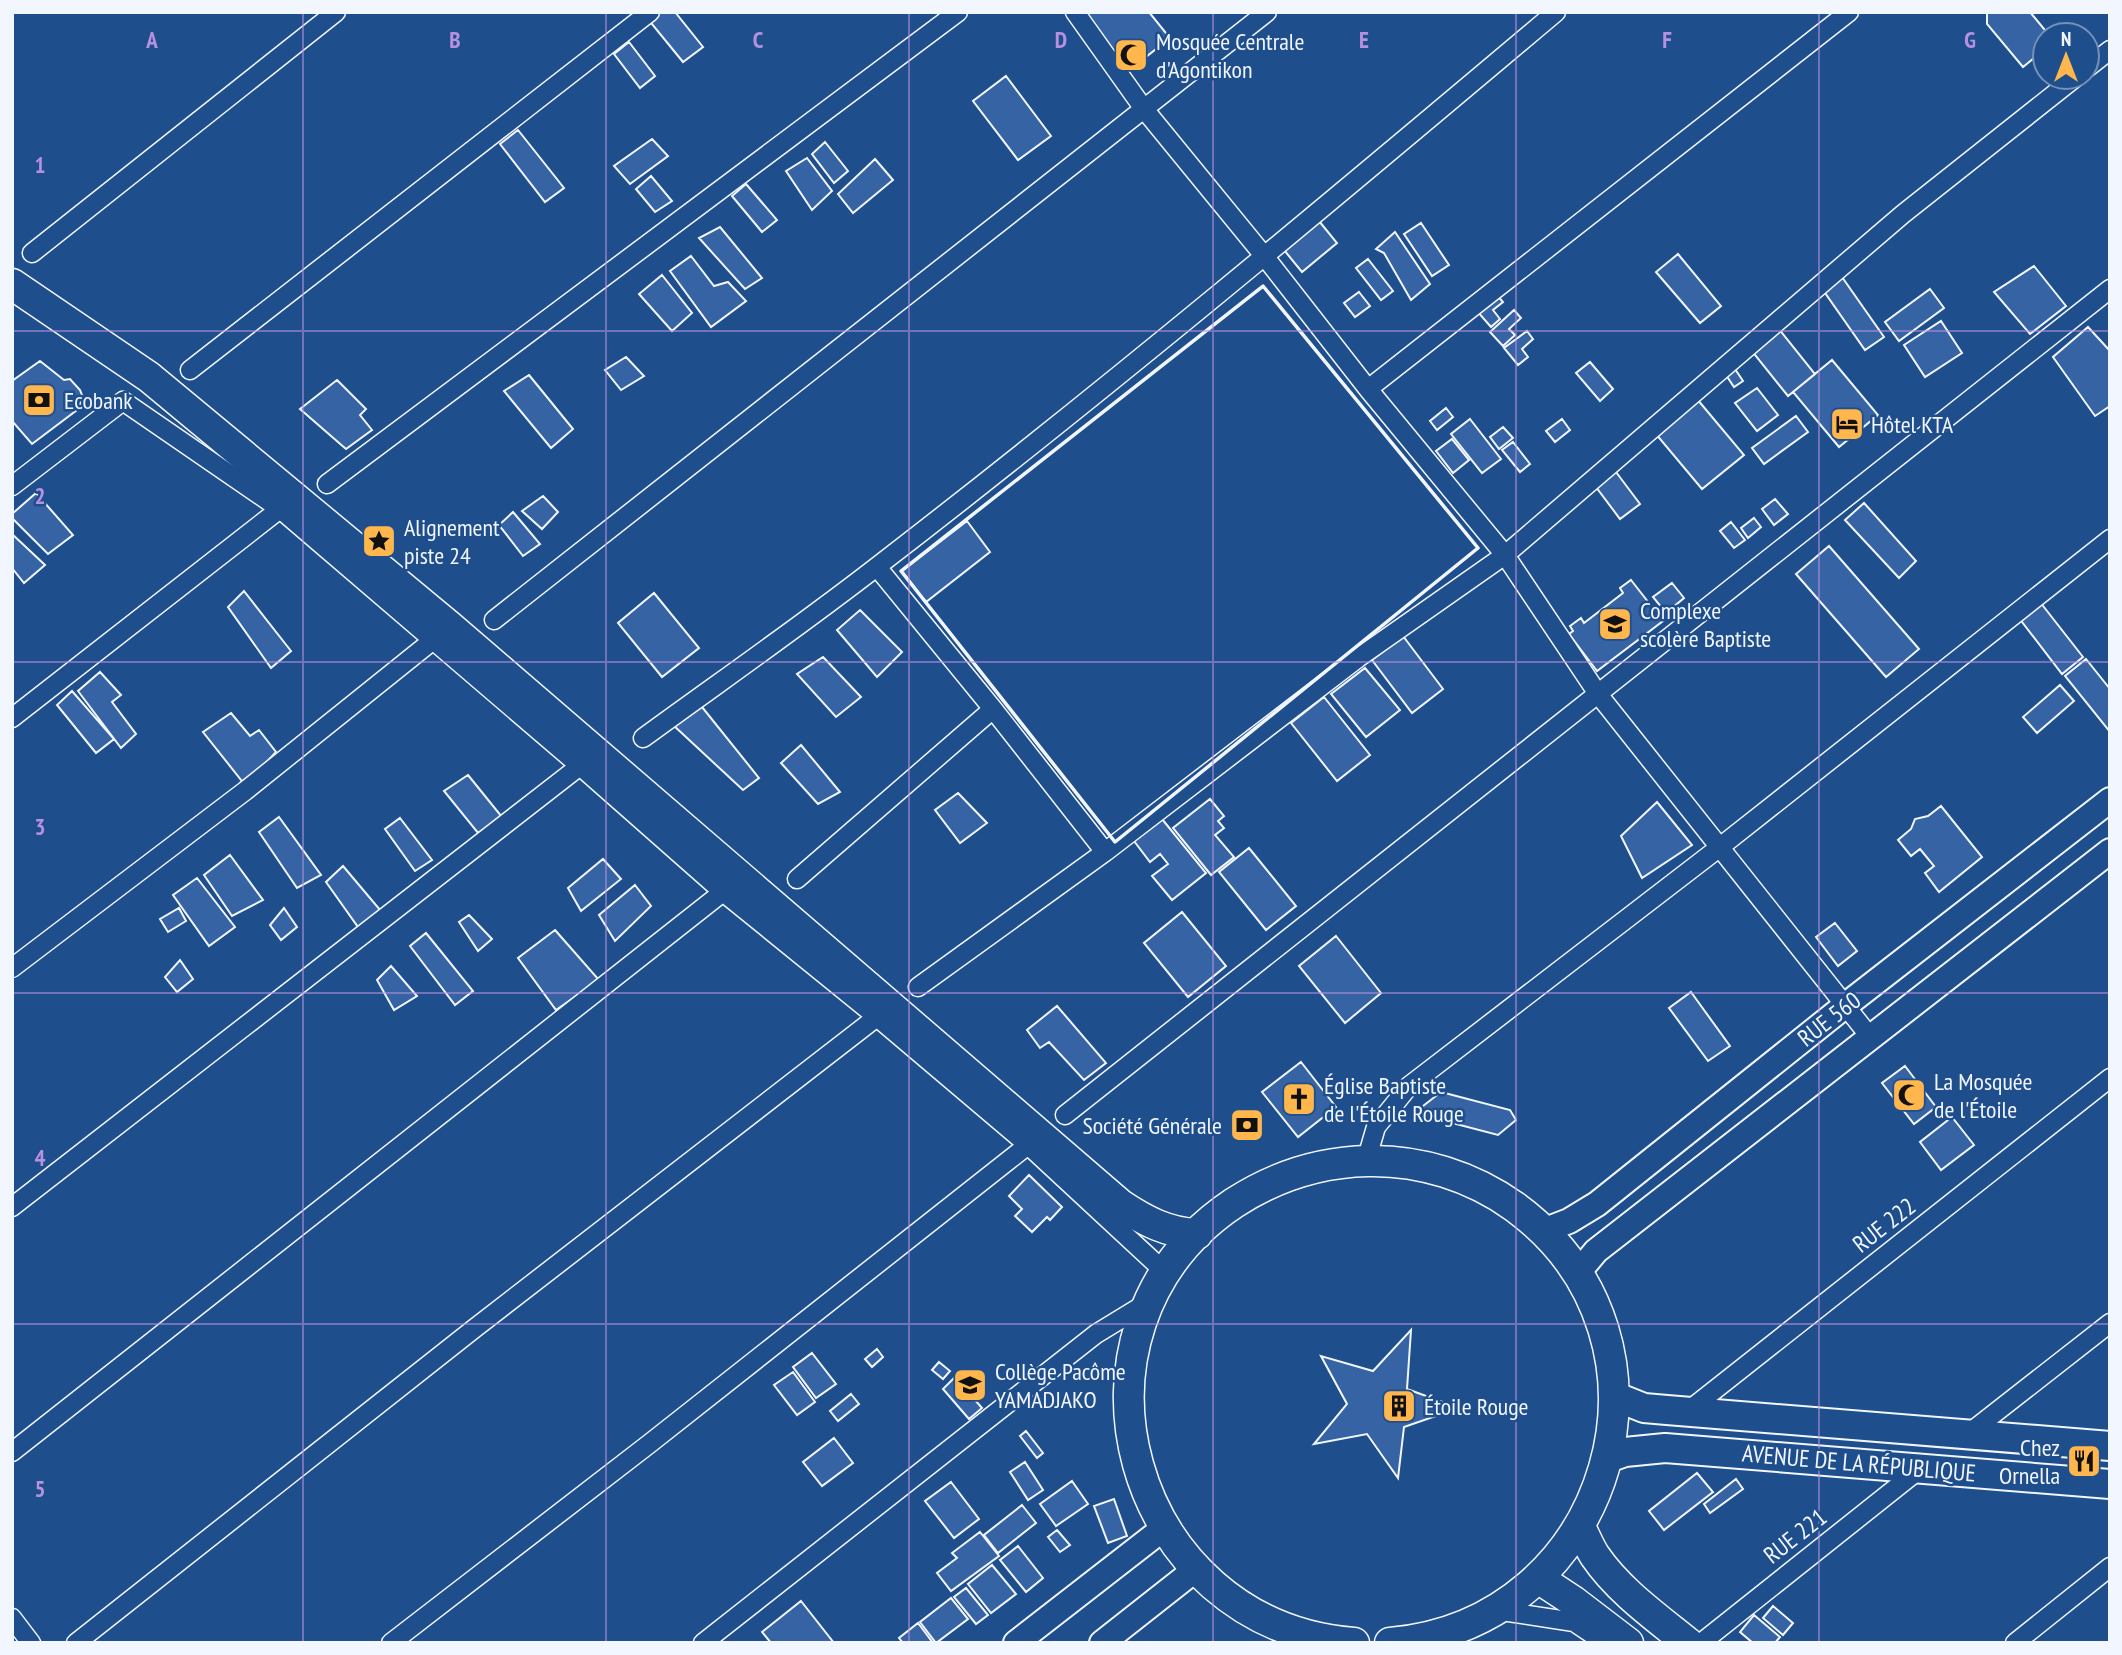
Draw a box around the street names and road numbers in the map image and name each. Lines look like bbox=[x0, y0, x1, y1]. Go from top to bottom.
street label: RUE 560 bbox=[1791, 985, 1867, 1053]
street label: RUE 222 bbox=[1846, 1191, 1922, 1259]
street label: AVENUE DE LA RÉPUBLIQUE bbox=[1741, 1437, 1977, 1489]
street label: RUE 221 bbox=[1757, 1502, 1833, 1570]

